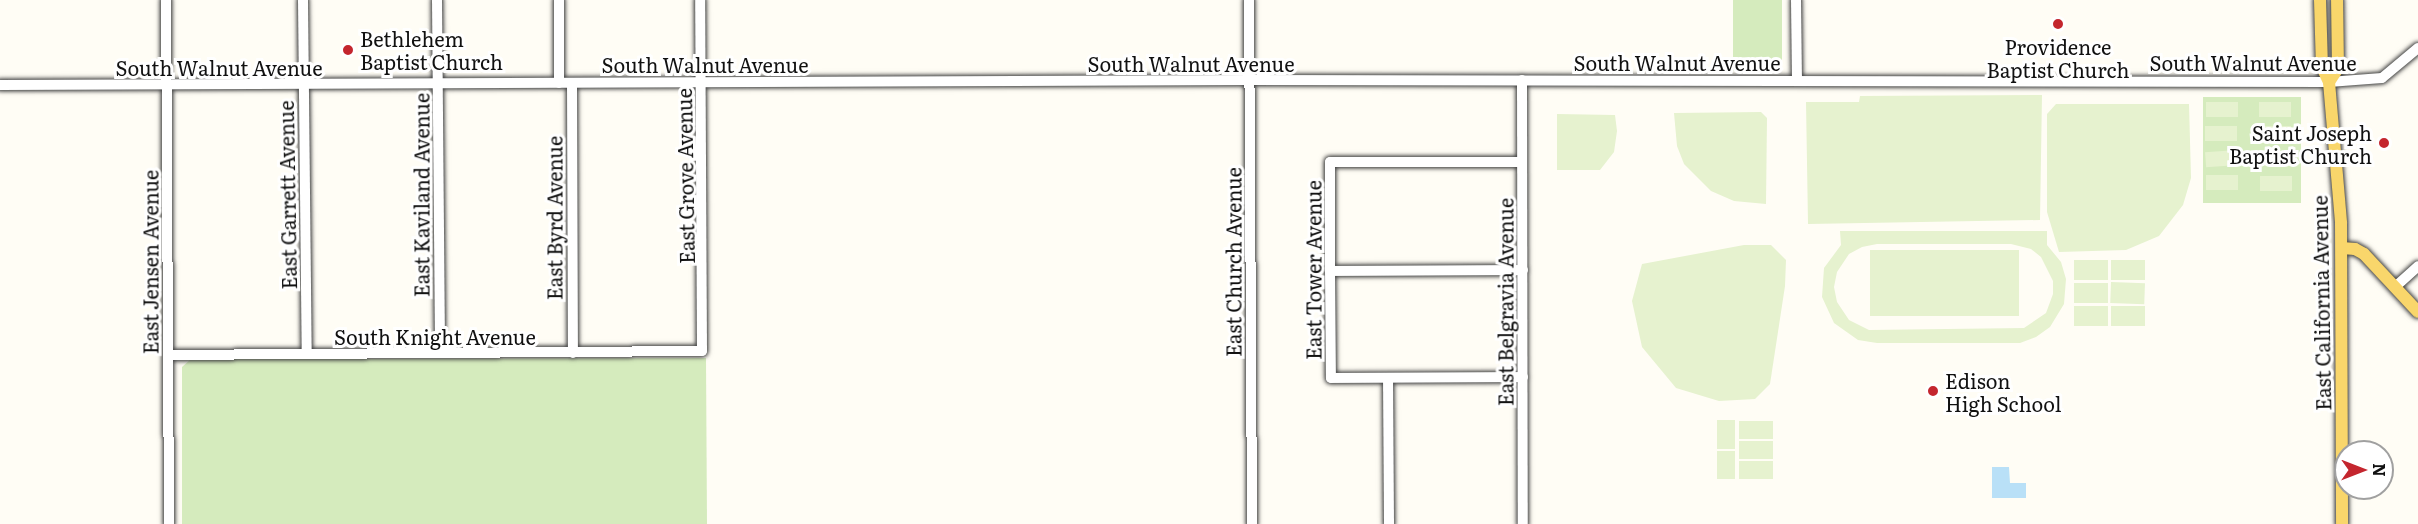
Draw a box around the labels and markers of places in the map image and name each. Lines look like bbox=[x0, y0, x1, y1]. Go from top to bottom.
marker: Providence Baptist Church bbox=[2051, 17, 2065, 31]
place label: Bethlehem Baptist Church bbox=[360, 27, 503, 74]
place label: Providence Baptist Church bbox=[1986, 34, 2130, 81]
marker: Bethlehem Baptist Church bbox=[341, 43, 355, 57]
place label: Saint Joseph Baptist Church bbox=[2229, 120, 2372, 167]
marker: Saint Joseph Baptist Church bbox=[2377, 136, 2391, 150]
place label: Edison High School bbox=[1945, 368, 2061, 415]
marker: Edison High School bbox=[1926, 384, 1940, 398]

